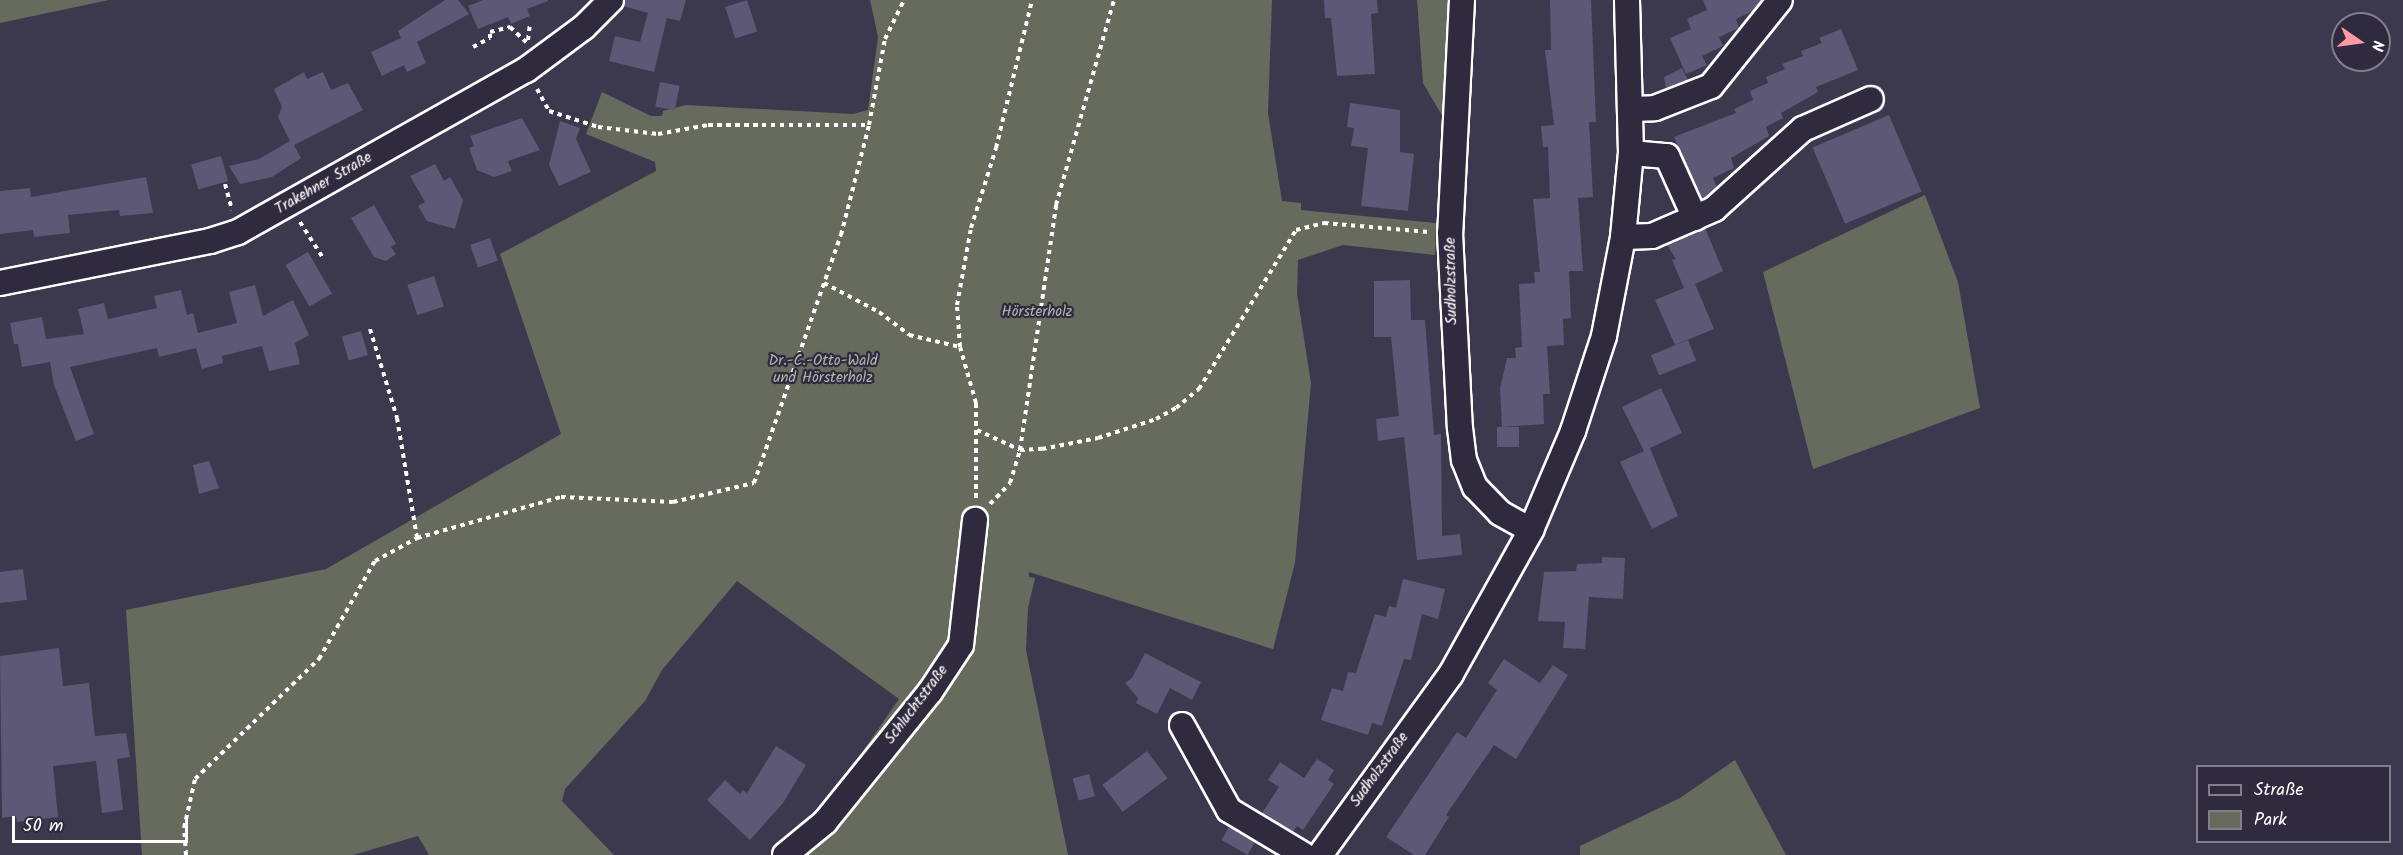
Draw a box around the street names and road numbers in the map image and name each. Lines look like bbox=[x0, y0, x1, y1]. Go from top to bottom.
street label: Trakehner Straße bbox=[272, 149, 376, 219]
street label: Sudholzstraße bbox=[1442, 237, 1462, 325]
street label: Schluchtstraße bbox=[882, 662, 952, 748]
street label: Sudholzstraße bbox=[1347, 729, 1413, 811]

